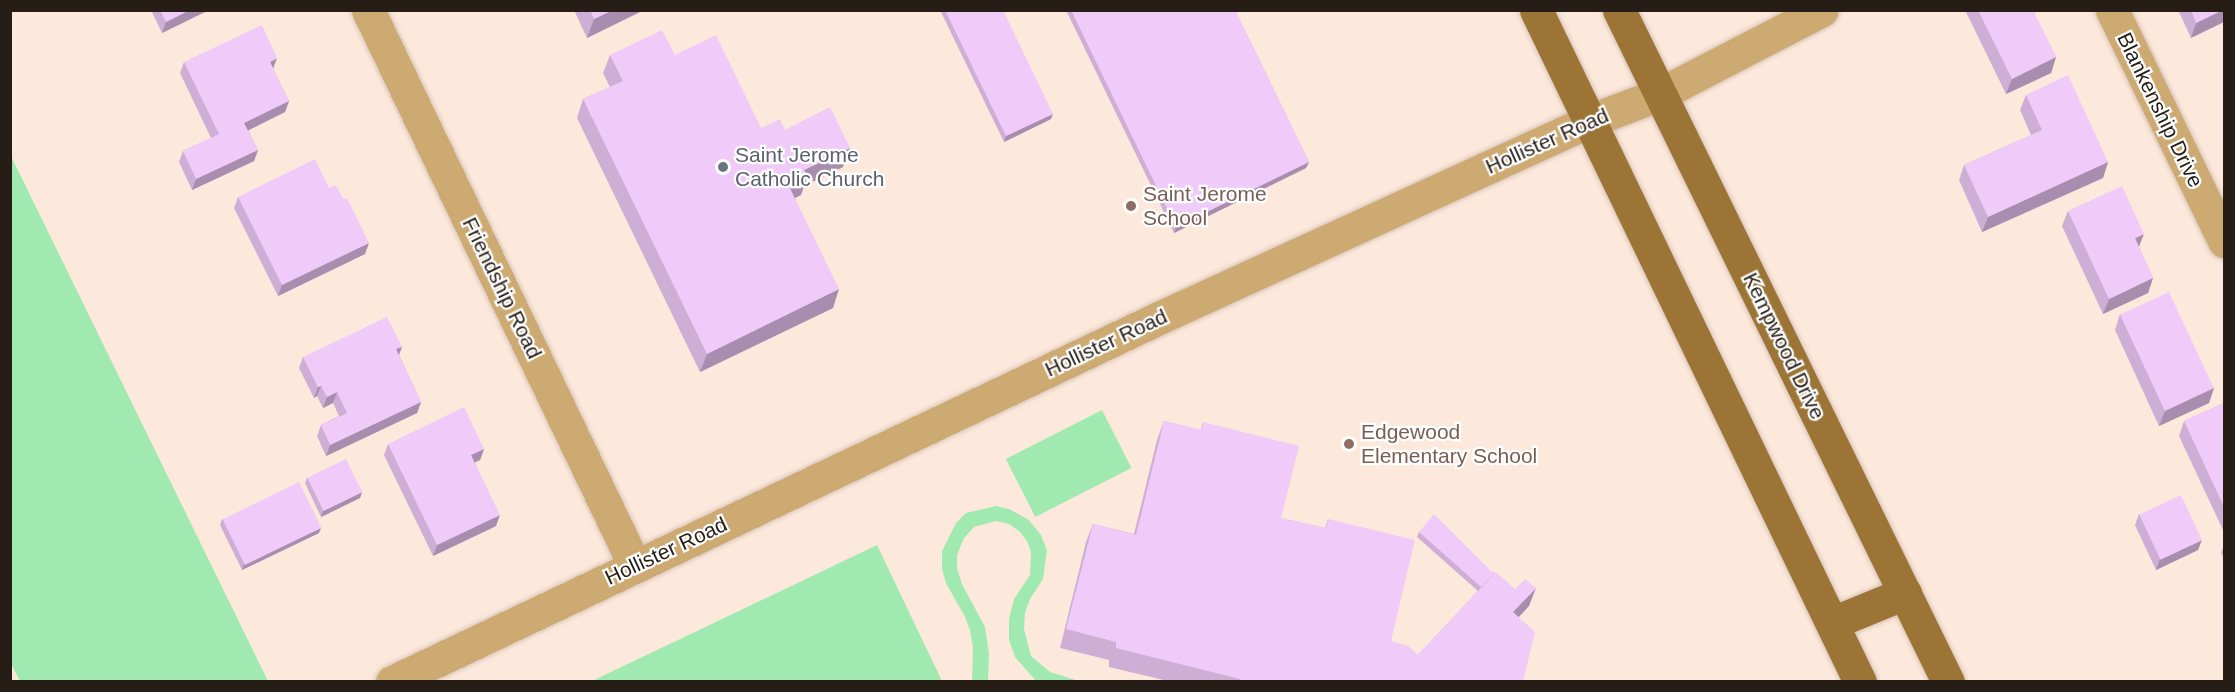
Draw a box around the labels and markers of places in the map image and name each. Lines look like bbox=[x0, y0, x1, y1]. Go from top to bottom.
place label: Saint Jerome Catholic Church bbox=[735, 142, 884, 192]
marker: Saint Jerome Catholic Church bbox=[716, 160, 730, 174]
place label: Saint Jerome School bbox=[1143, 181, 1267, 231]
marker: Saint Jerome School bbox=[1124, 199, 1138, 213]
place label: Edgewood Elementary School bbox=[1361, 419, 1537, 469]
marker: Edgewood Elementary School bbox=[1342, 437, 1356, 451]

